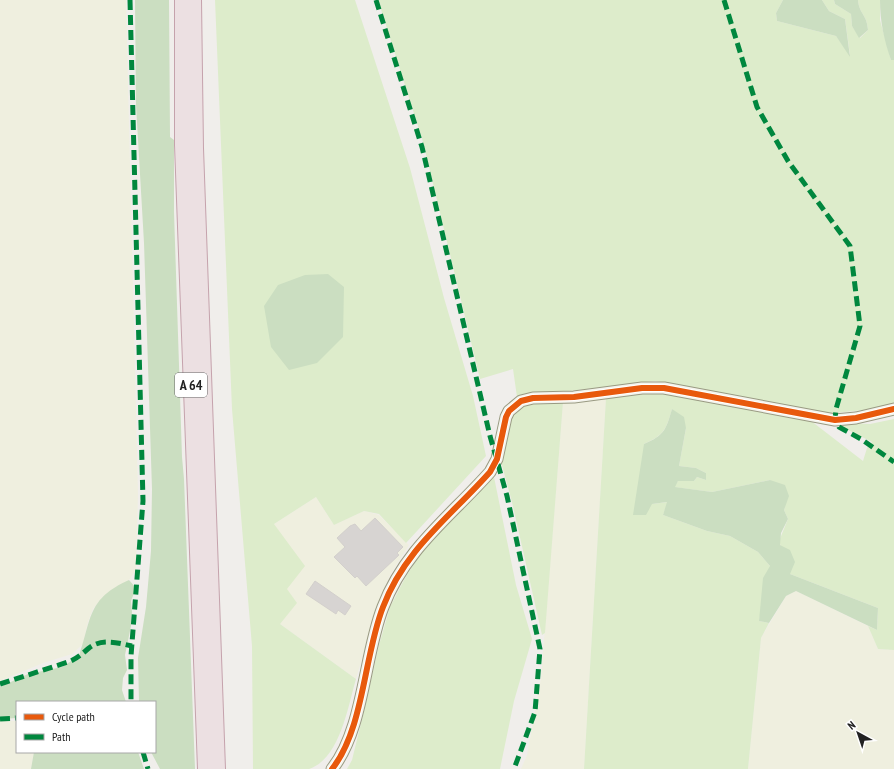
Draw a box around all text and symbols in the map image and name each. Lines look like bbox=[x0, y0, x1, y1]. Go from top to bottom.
road number: A 64 bbox=[175, 373, 207, 397]
legend bbox=[16, 701, 156, 753]
text: Cycle path bbox=[52, 709, 95, 724]
north arrow bbox=[838, 713, 878, 753]
text: N bbox=[845, 718, 858, 733]
text: Path bbox=[52, 729, 70, 744]

